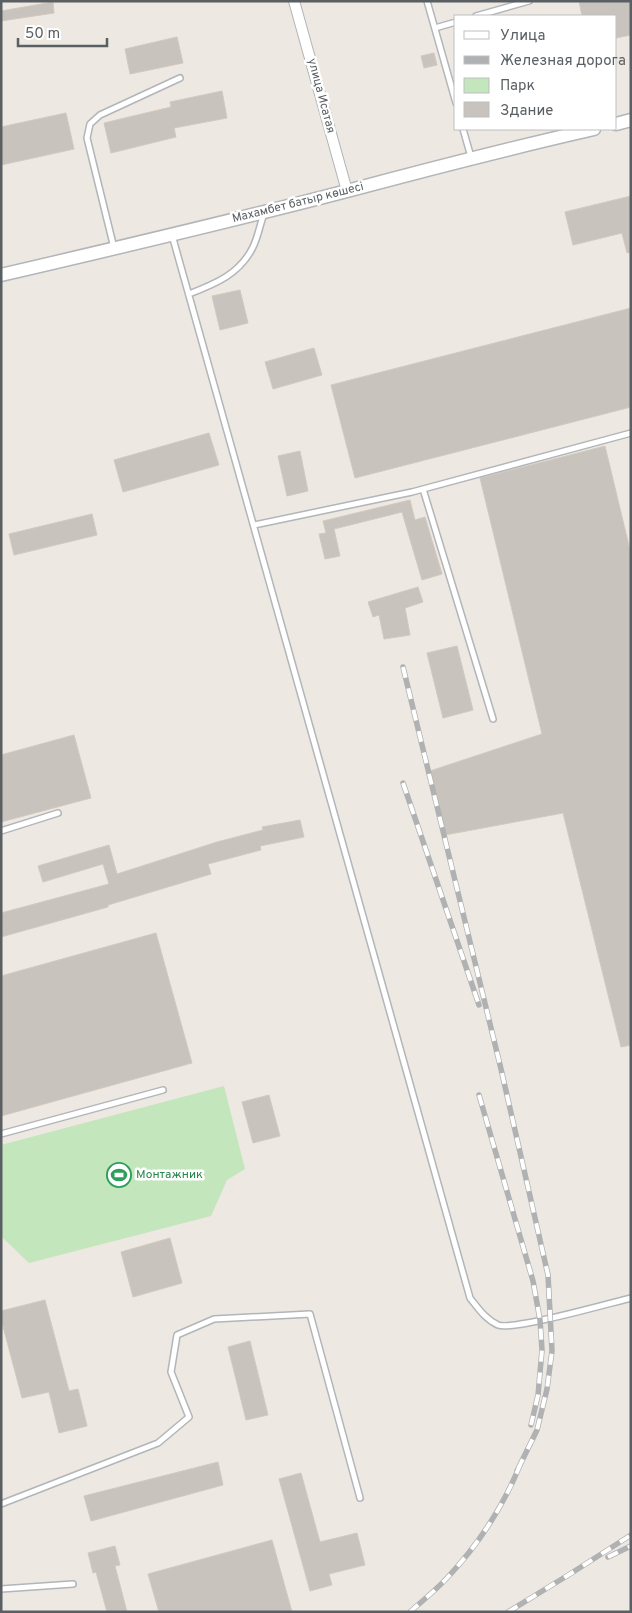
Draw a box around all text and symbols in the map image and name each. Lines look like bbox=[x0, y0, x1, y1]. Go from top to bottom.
scale bar bbox=[18, 15, 106, 47]
legend bbox=[454, 15, 617, 130]
text: 50 m bbox=[25, 25, 60, 44]
text: Улица bbox=[500, 27, 545, 46]
text: Железная дорога bbox=[500, 52, 626, 71]
street label: улица Исатая bbox=[303, 57, 339, 135]
text: Парк bbox=[500, 77, 535, 96]
text: Здание bbox=[500, 102, 553, 121]
street label: Махамбет батыр көшесі bbox=[231, 179, 365, 227]
sports icon: Монтажник bbox=[106, 1162, 132, 1188]
place label: Монтажник bbox=[136, 1167, 203, 1183]

